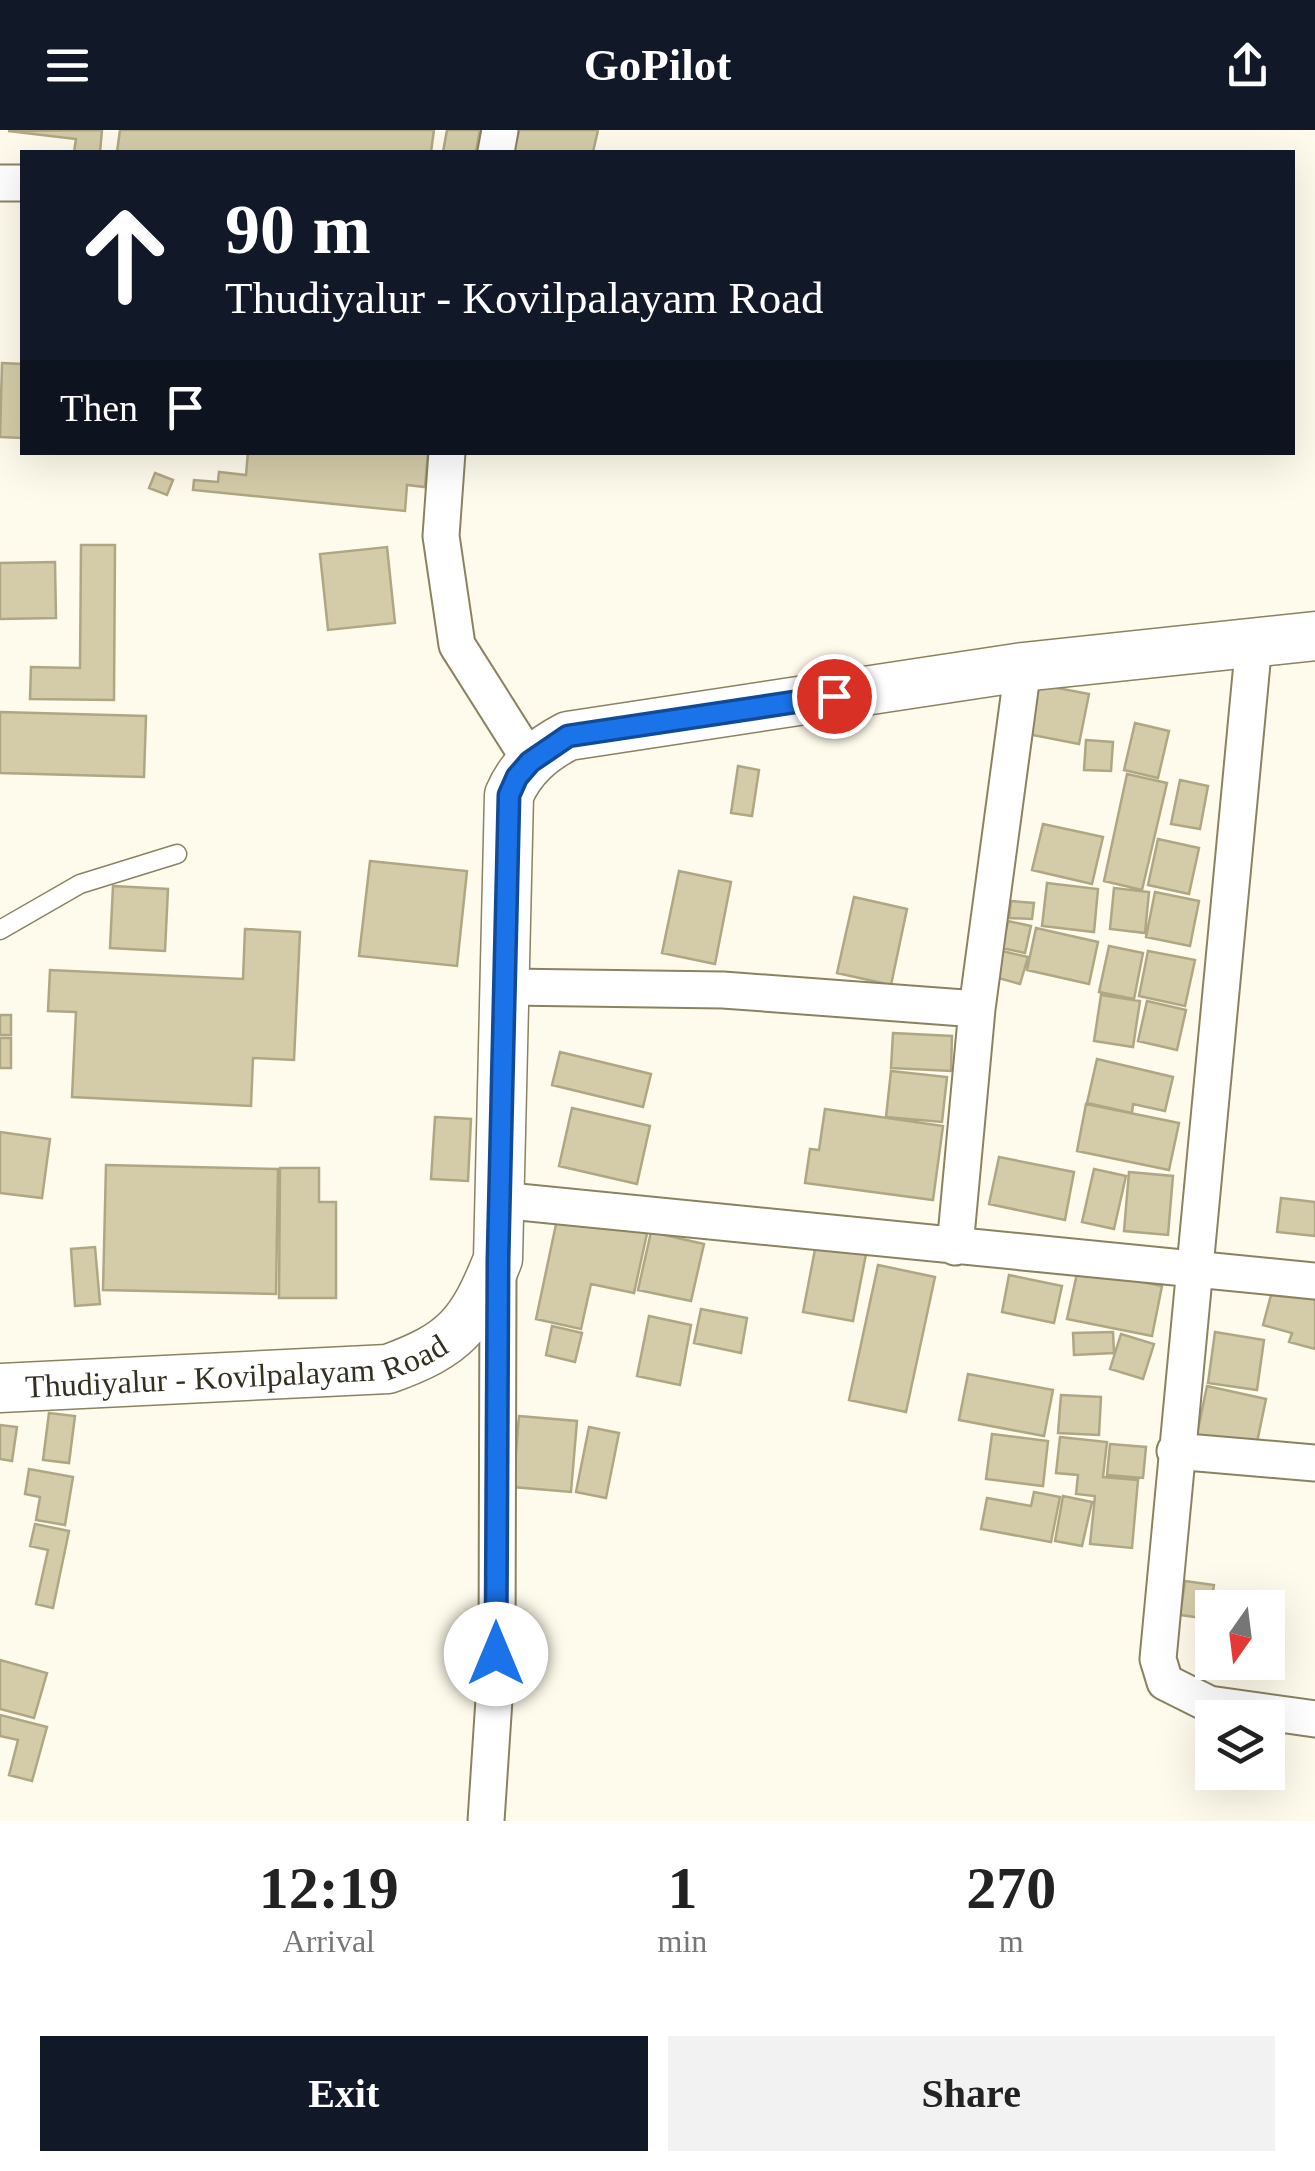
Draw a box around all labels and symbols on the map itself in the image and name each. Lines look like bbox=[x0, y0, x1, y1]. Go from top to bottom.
pin bbox=[792, 654, 877, 739]
street label: Thudiyalur - Kovilpalayam Road bbox=[24, 1327, 454, 1405]
north arrow bbox=[1195, 1590, 1285, 1680]
position arrow bbox=[444, 1602, 548, 1706]

